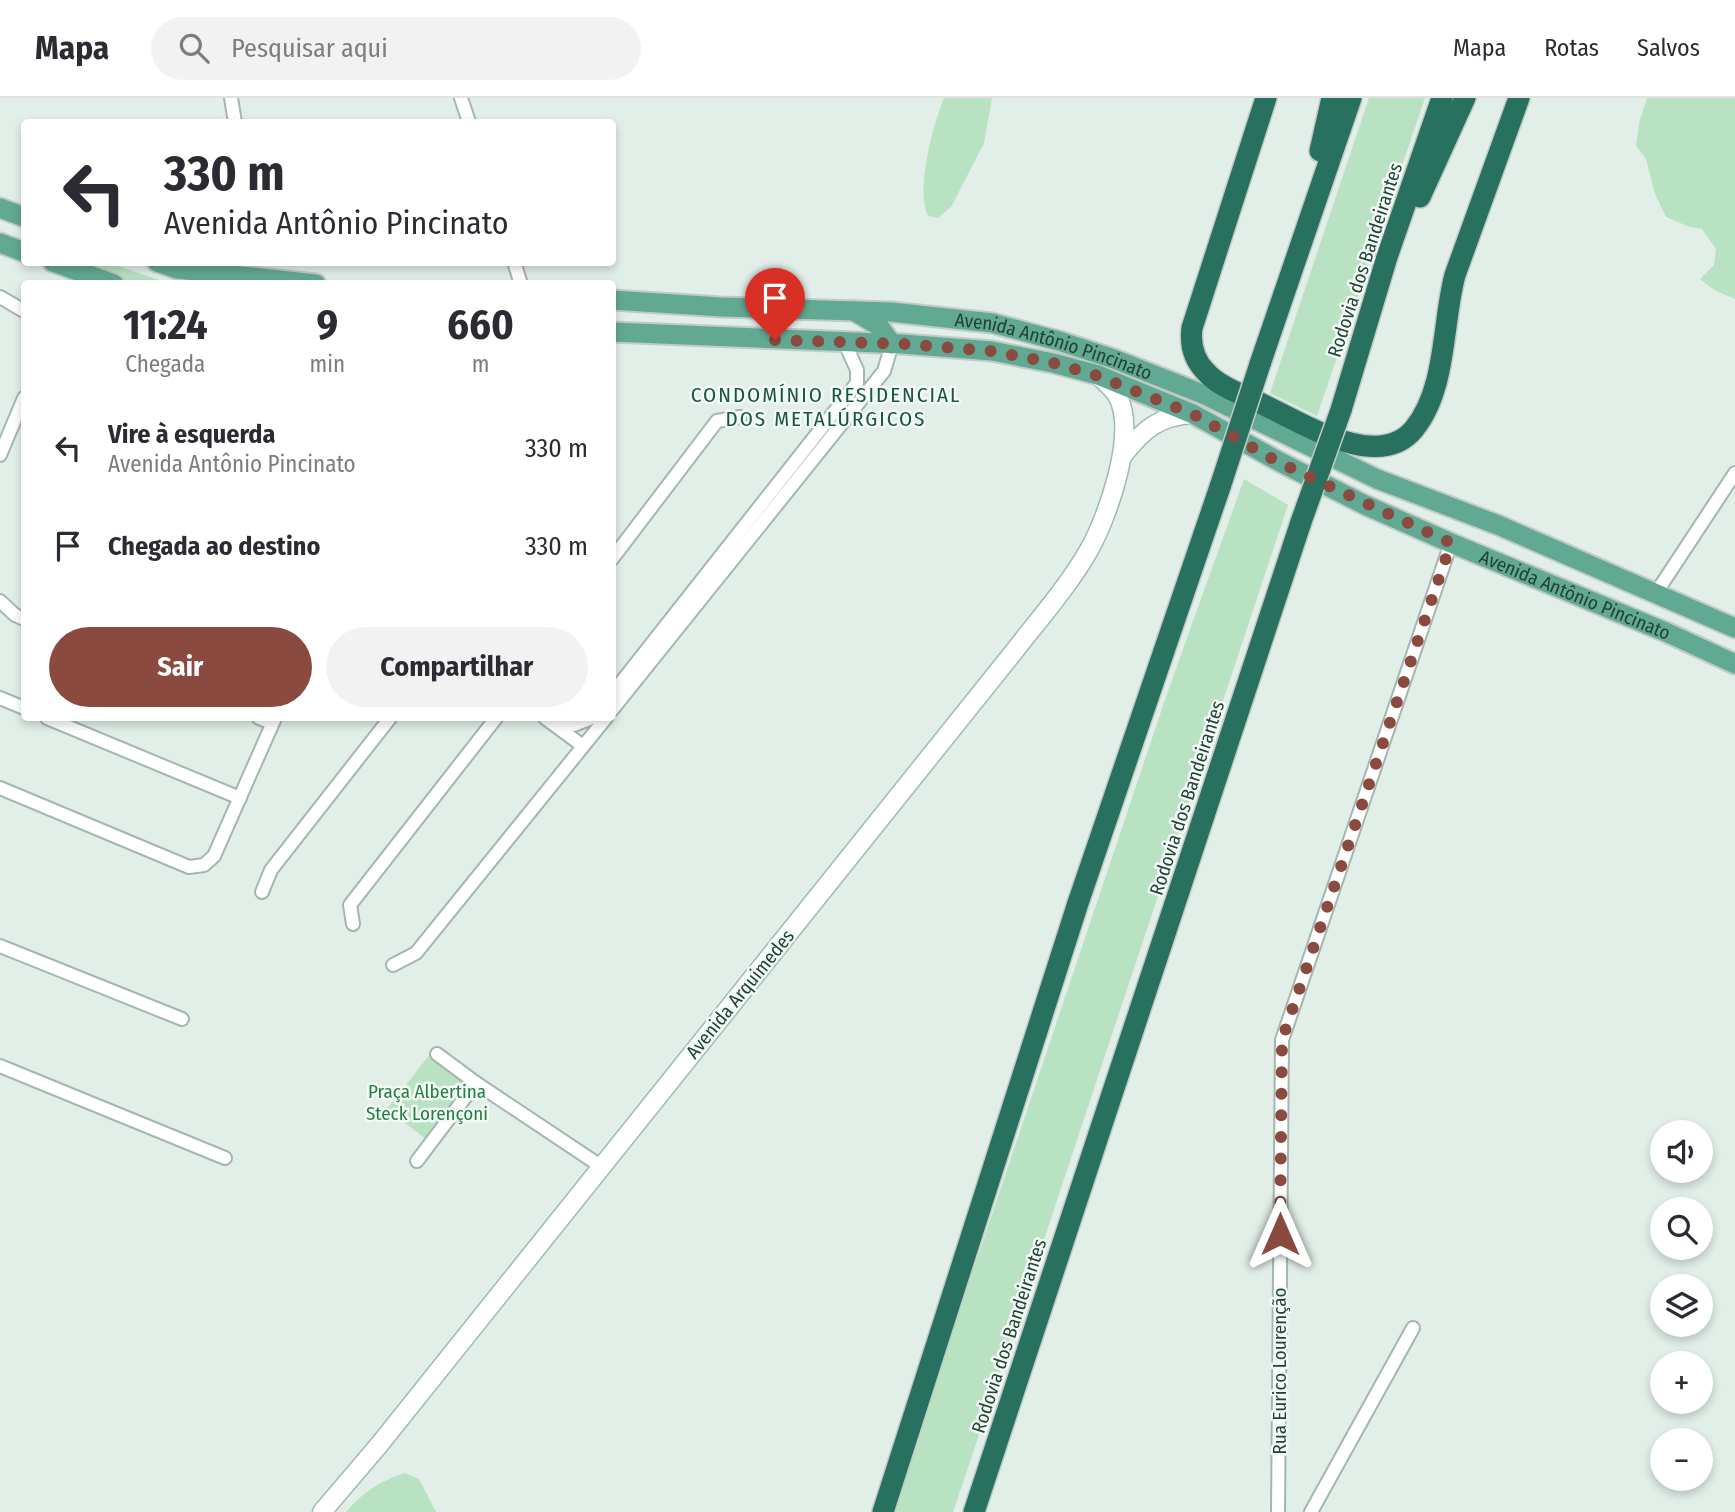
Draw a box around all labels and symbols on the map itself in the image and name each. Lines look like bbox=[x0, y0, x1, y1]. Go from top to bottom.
street label: Rodovia dos Bandeirantes bbox=[1323, 160, 1407, 360]
pin bbox=[745, 268, 805, 340]
street label: Avenida Antônio Pincinato bbox=[954, 308, 1156, 384]
district label: CONDOMÍNIO RESIDENCIAL DOS METALÚRGICOS bbox=[691, 382, 961, 432]
street label: Avenida Antônio Pincinato bbox=[1476, 545, 1674, 644]
street label: Rodovia dos Bandeirantes bbox=[1145, 698, 1229, 898]
street label: Avenida Arquimedes bbox=[681, 925, 799, 1063]
park label: Praça Albertina Steck Lorençoni bbox=[366, 1080, 488, 1125]
position arrow bbox=[1243, 1197, 1317, 1271]
street label: Rodovia dos Bandeirantes bbox=[967, 1236, 1051, 1436]
street label: Rua Eurico Lourenção bbox=[1268, 1288, 1291, 1454]

